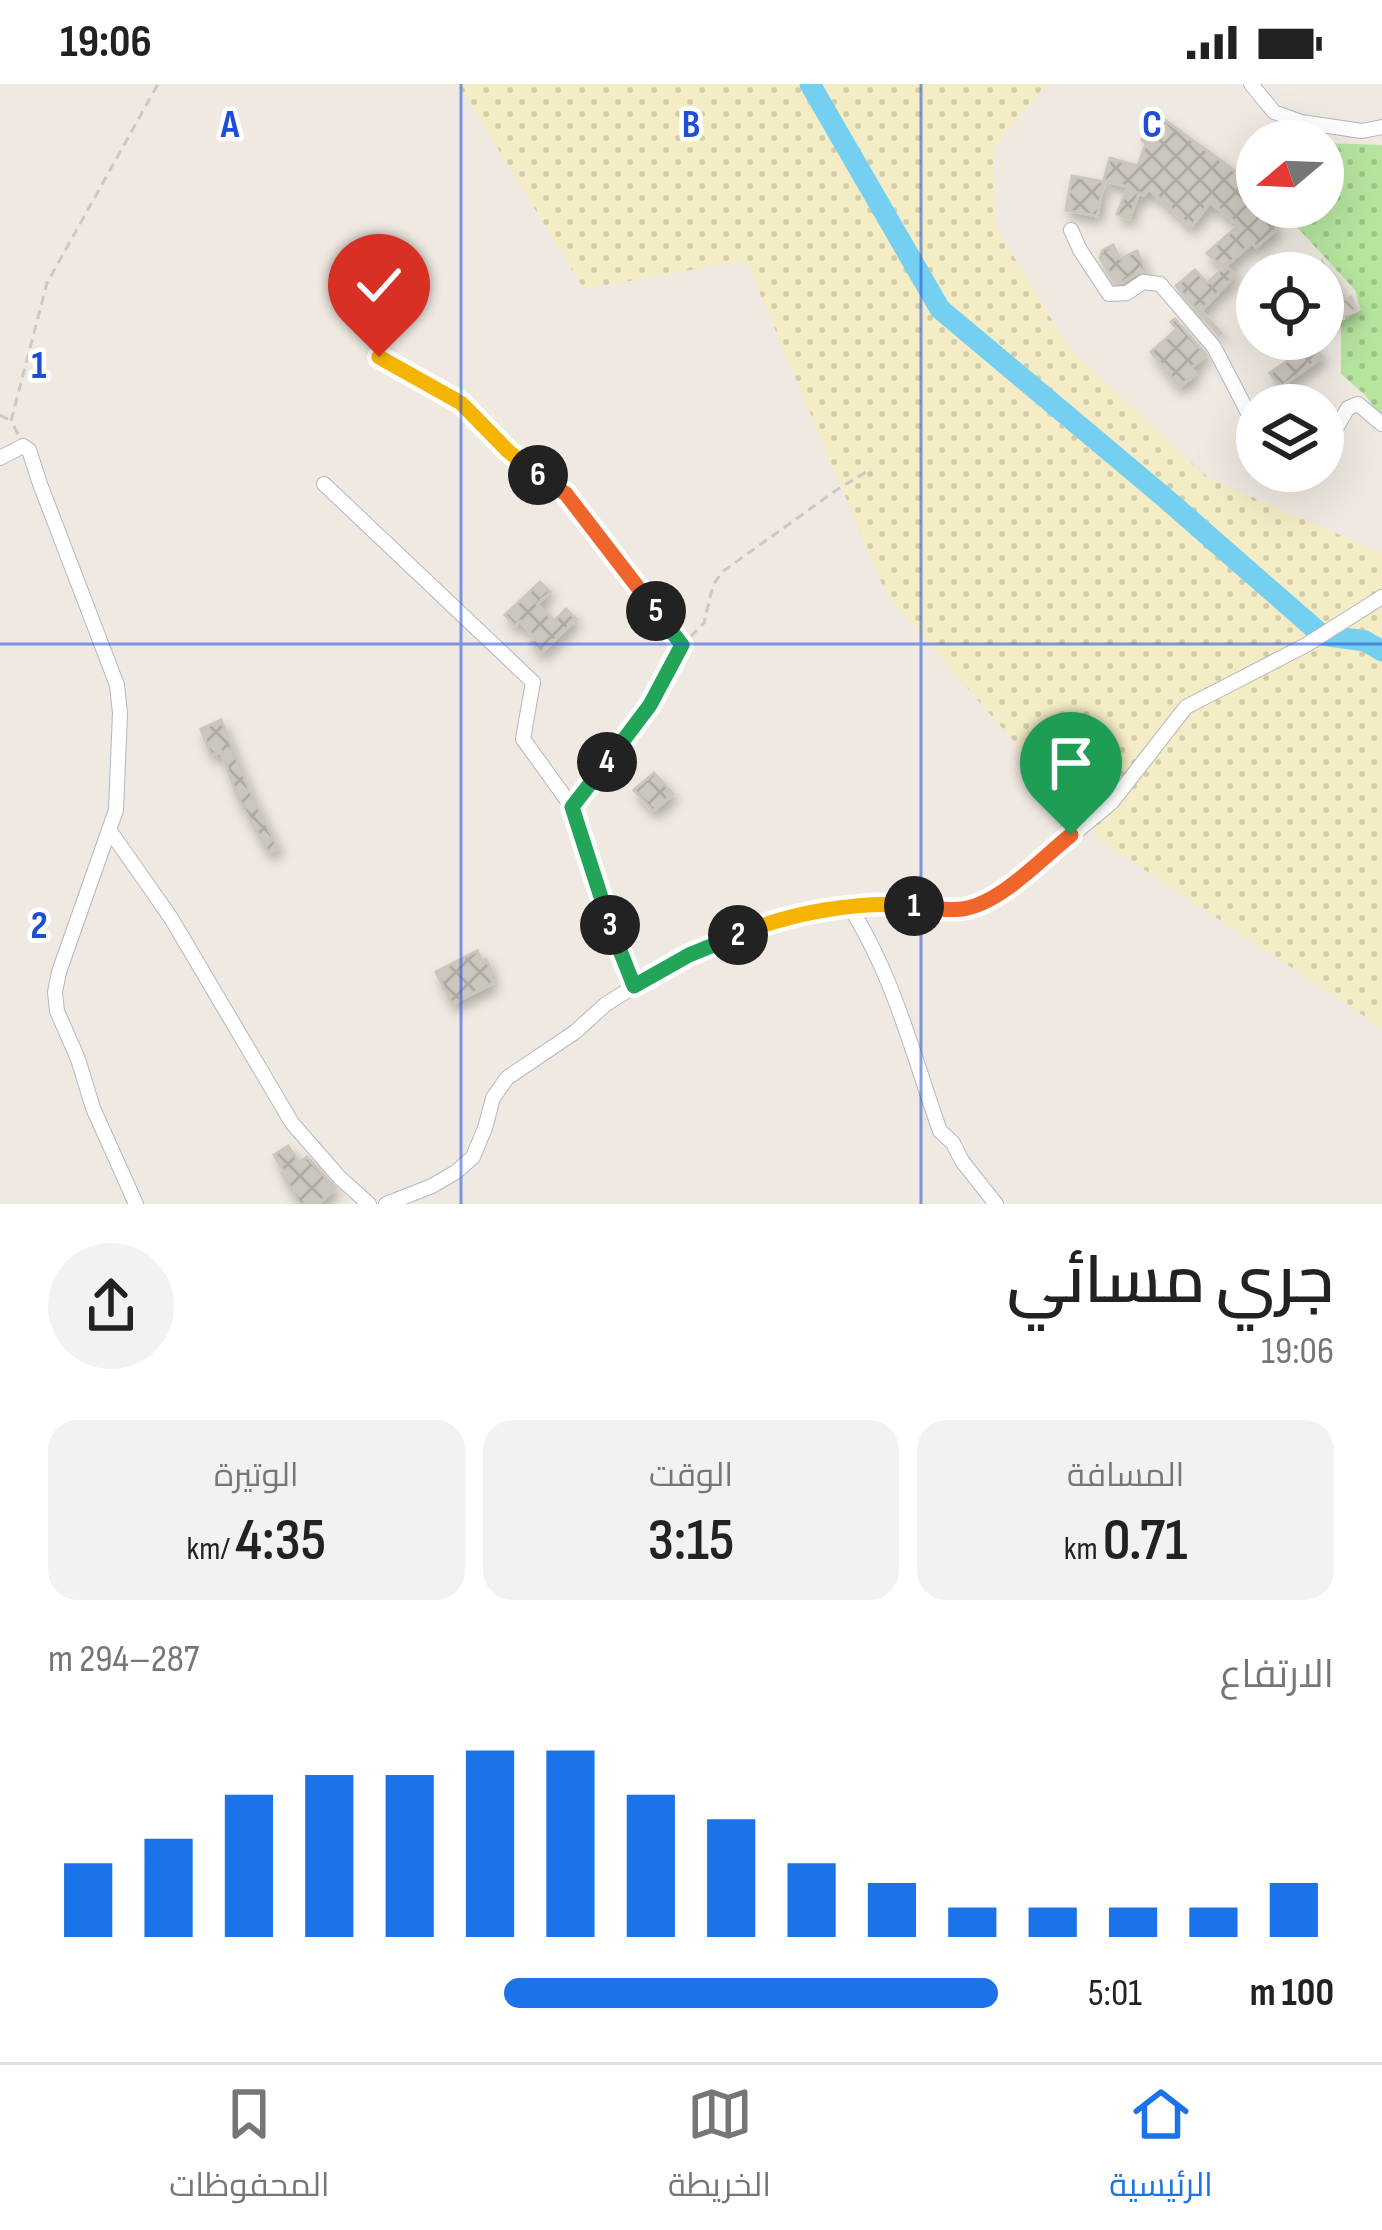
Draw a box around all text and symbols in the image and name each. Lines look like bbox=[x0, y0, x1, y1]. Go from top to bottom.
text: 19:06 bbox=[60, 15, 152, 70]
text: A bbox=[220, 102, 240, 149]
text: B bbox=[682, 102, 700, 149]
text: C bbox=[1142, 102, 1162, 149]
north arrow bbox=[1236, 120, 1344, 228]
map controls bbox=[1236, 120, 1344, 492]
pin bbox=[328, 234, 430, 357]
icon: check bbox=[346, 252, 412, 318]
button: locate bbox=[1236, 252, 1344, 360]
text: 1 bbox=[31, 343, 47, 390]
button: layers bbox=[1236, 384, 1344, 492]
pin: 6 bbox=[508, 445, 568, 505]
text: 6 bbox=[530, 455, 546, 495]
pin: 5 bbox=[626, 581, 686, 641]
text: 5 bbox=[649, 591, 663, 631]
pin bbox=[1020, 712, 1122, 835]
icon: arrive bbox=[1038, 730, 1104, 796]
pin: 4 bbox=[577, 732, 637, 792]
text: 4 bbox=[599, 742, 615, 782]
pin: 1 bbox=[884, 876, 944, 936]
text: 1 bbox=[908, 886, 920, 926]
pin: 3 bbox=[580, 895, 640, 955]
text: 2 bbox=[30, 903, 48, 950]
text: 3 bbox=[603, 905, 617, 945]
pin: 2 bbox=[708, 905, 768, 965]
text: 2 bbox=[731, 915, 745, 955]
button: share bbox=[48, 1243, 174, 1369]
text: جري مسائي bbox=[1007, 1243, 1334, 1322]
text: 19:06 bbox=[1261, 1328, 1334, 1375]
text: الوتيرة bbox=[214, 1456, 299, 1496]
text: الوقت bbox=[649, 1456, 733, 1496]
text: المسافة bbox=[1067, 1456, 1184, 1496]
text: 4:35 bbox=[235, 1505, 326, 1577]
text: 3:15 bbox=[648, 1505, 734, 1577]
text: 0.71 bbox=[1103, 1505, 1188, 1577]
text: /km bbox=[187, 1529, 235, 1569]
text: km bbox=[1064, 1529, 1103, 1569]
text: 287–294 m bbox=[48, 1636, 199, 1683]
text: الارتفاع bbox=[1220, 1652, 1334, 1699]
text: 5:01 bbox=[1088, 1970, 1142, 2017]
text: 100 m bbox=[1250, 1970, 1334, 2017]
tab: المحفوظات bbox=[169, 2081, 330, 2215]
tab: الخريطة bbox=[668, 2081, 771, 2215]
tab: الرئيسية bbox=[1109, 2081, 1213, 2215]

